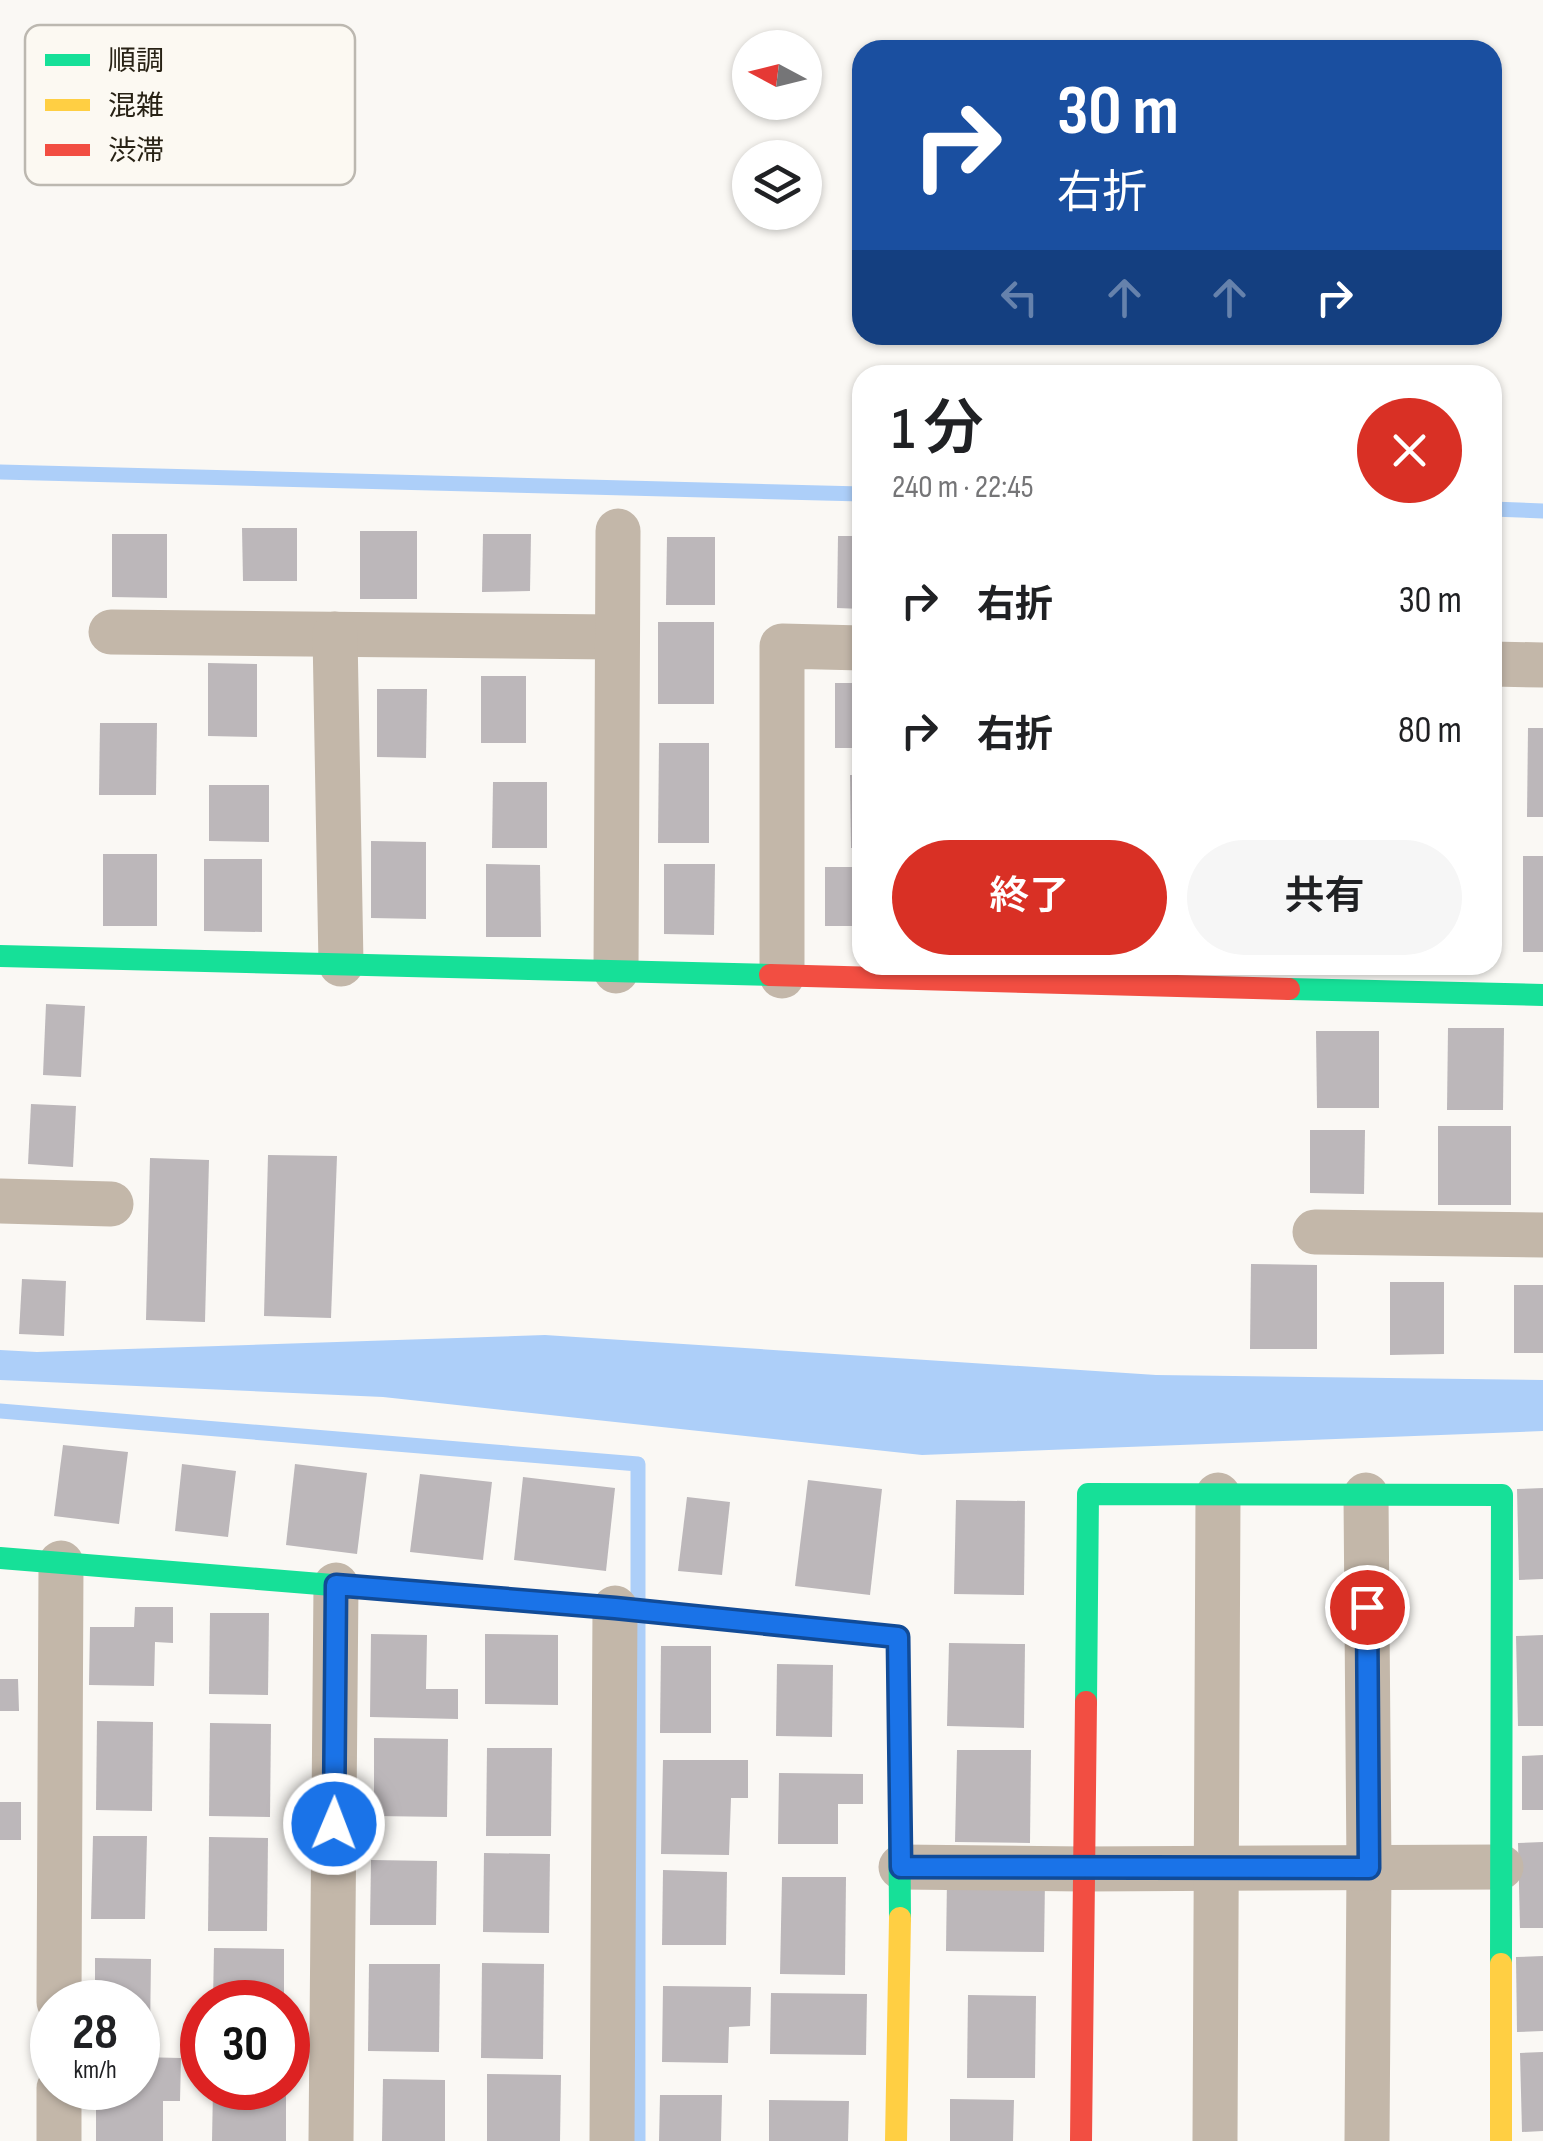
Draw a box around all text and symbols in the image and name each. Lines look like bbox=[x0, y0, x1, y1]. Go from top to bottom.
legend bbox=[25, 25, 355, 185]
north arrow bbox=[732, 30, 822, 120]
map controls bbox=[732, 30, 822, 230]
text: 順調 bbox=[108, 45, 164, 78]
text: 30 m bbox=[1057, 70, 1179, 154]
icon: right bbox=[892, 80, 1022, 210]
text: 混雑 bbox=[108, 90, 164, 123]
text: 渋滞 bbox=[108, 135, 164, 168]
button: layers bbox=[732, 140, 822, 230]
text: 右折 bbox=[1057, 166, 1147, 221]
icon: left bbox=[992, 270, 1047, 325]
icon: ahead bbox=[1097, 270, 1152, 325]
icon: ahead bbox=[1202, 270, 1257, 325]
icon: right bbox=[1307, 270, 1362, 325]
text: 1 分 bbox=[892, 394, 984, 466]
button: close bbox=[1357, 398, 1462, 503]
text: 240 m · 22:45 bbox=[892, 468, 1034, 507]
icon: right bbox=[892, 573, 947, 628]
text: 30 m bbox=[1399, 578, 1462, 623]
text: 右折 bbox=[977, 583, 1053, 628]
icon: right bbox=[892, 703, 947, 758]
text: 80 m bbox=[1398, 708, 1462, 753]
text: 右折 bbox=[977, 713, 1053, 758]
button: 終了 bbox=[892, 840, 1167, 955]
button: 共有 bbox=[1187, 840, 1462, 955]
pin bbox=[1325, 1565, 1410, 1650]
icon: arrive bbox=[1340, 1580, 1395, 1635]
position arrow bbox=[282, 1772, 386, 1876]
speed limit sign: 30 bbox=[180, 1980, 310, 2110]
text: 28 bbox=[72, 2003, 118, 2063]
text: km/h bbox=[73, 2055, 117, 2086]

